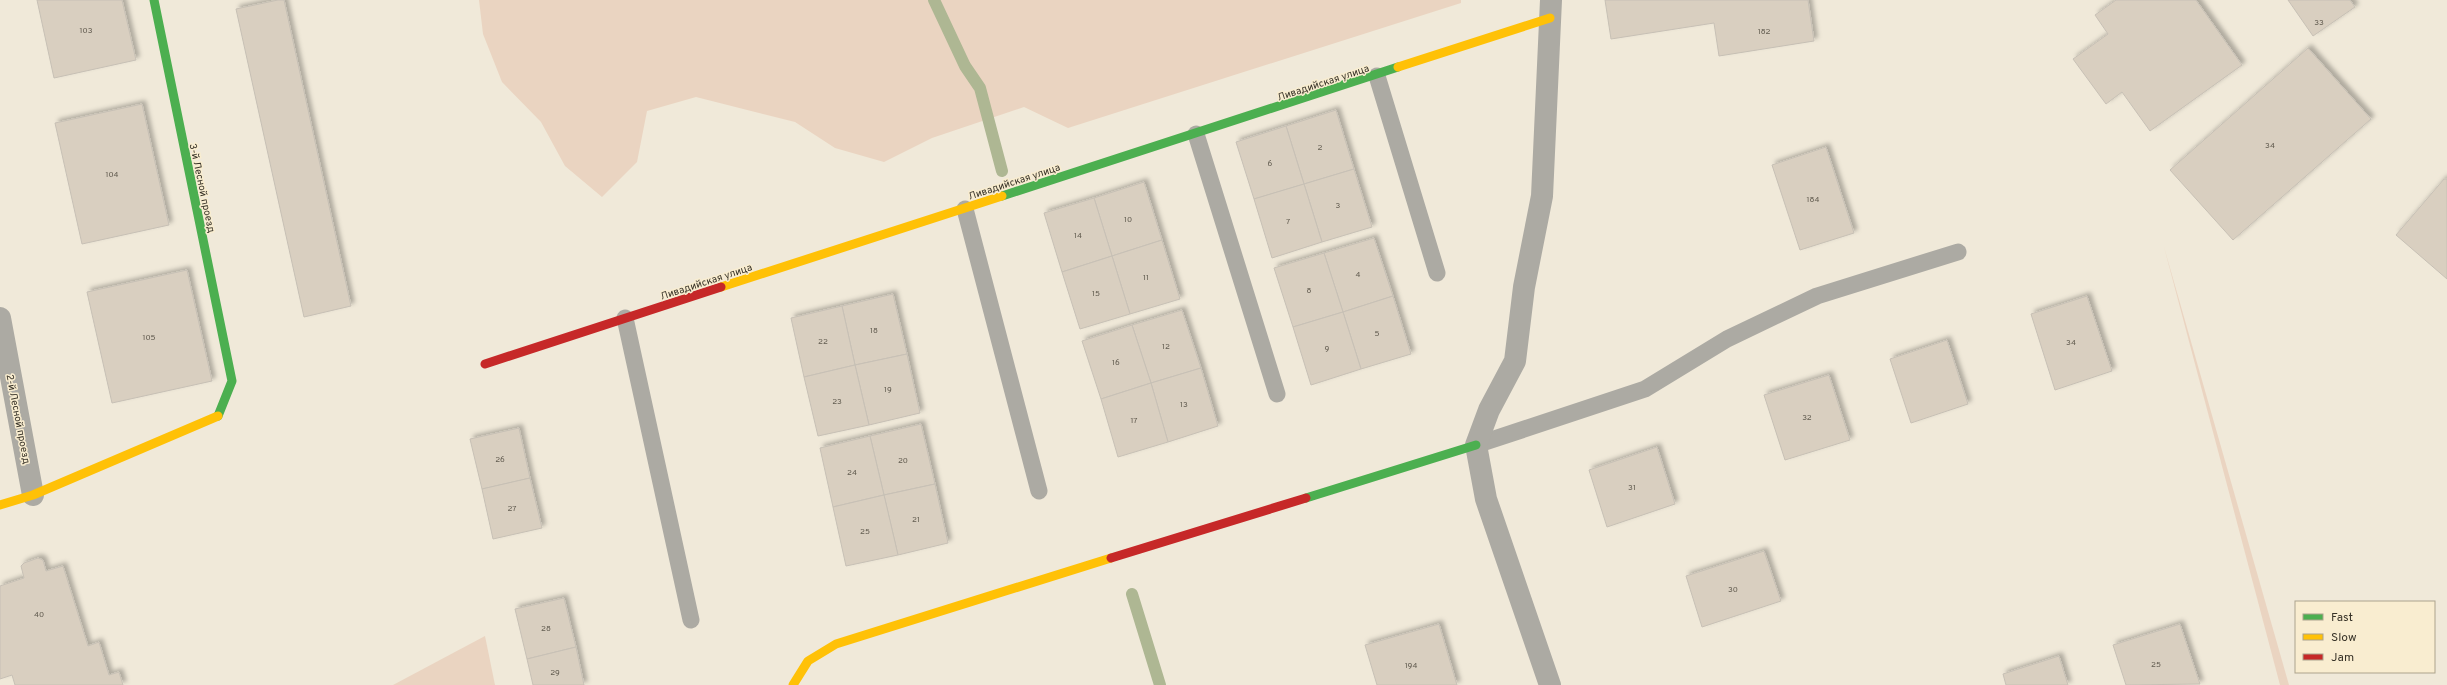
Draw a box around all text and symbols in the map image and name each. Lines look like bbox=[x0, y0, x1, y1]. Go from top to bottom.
house number: 33 bbox=[2314, 18, 2324, 28]
house number: 103 bbox=[80, 26, 93, 36]
house number: 182 bbox=[1758, 27, 1770, 37]
street label: Ливадийская улица bbox=[1276, 62, 1371, 104]
house number: 34 bbox=[2265, 141, 2275, 151]
street label: 3-й Лесной проезд bbox=[186, 142, 217, 235]
house number: 2 bbox=[1318, 143, 1323, 153]
house number: 6 bbox=[1268, 159, 1273, 169]
street label: Ливадийская улица bbox=[967, 161, 1062, 203]
house number: 104 bbox=[105, 170, 119, 180]
house number: 184 bbox=[1807, 195, 1819, 205]
house number: 3 bbox=[1336, 201, 1341, 211]
house number: 10 bbox=[1124, 215, 1132, 225]
house number: 7 bbox=[1286, 217, 1290, 227]
house number: 14 bbox=[1074, 231, 1082, 241]
street label: Ливадийская улица bbox=[659, 261, 754, 303]
house number: 4 bbox=[1356, 270, 1361, 280]
house number: 11 bbox=[1143, 273, 1149, 283]
house number: 8 bbox=[1307, 286, 1312, 296]
house number: 15 bbox=[1092, 289, 1100, 299]
house number: 18 bbox=[870, 326, 878, 336]
house number: 5 bbox=[1375, 329, 1380, 339]
house number: 105 bbox=[142, 333, 156, 343]
house number: 22 bbox=[818, 337, 828, 347]
house number: 34 bbox=[2066, 338, 2076, 348]
house number: 12 bbox=[1162, 342, 1170, 352]
house number: 9 bbox=[1325, 344, 1330, 354]
house number: 16 bbox=[1112, 358, 1120, 368]
street label: 2-й Лесной проезд bbox=[2, 373, 33, 466]
house number: 19 bbox=[884, 385, 892, 395]
house number: 23 bbox=[832, 397, 842, 407]
house number: 13 bbox=[1180, 400, 1188, 410]
house number: 32 bbox=[1802, 413, 1812, 423]
house number: 17 bbox=[1130, 416, 1138, 426]
house number: 26 bbox=[495, 455, 505, 465]
house number: 20 bbox=[898, 456, 908, 466]
house number: 24 bbox=[847, 468, 857, 478]
house number: 31 bbox=[1628, 483, 1636, 493]
house number: 27 bbox=[508, 504, 517, 514]
house number: 21 bbox=[912, 515, 920, 525]
house number: 25 bbox=[860, 527, 870, 537]
house number: 30 bbox=[1728, 585, 1738, 595]
legend bbox=[2295, 601, 2435, 673]
house number: 40 bbox=[34, 610, 44, 620]
text: Fast bbox=[2331, 610, 2353, 626]
house number: 28 bbox=[541, 624, 551, 634]
text: Slow bbox=[2331, 630, 2357, 646]
text: Jam bbox=[2331, 650, 2354, 666]
house number: 25 bbox=[2151, 660, 2161, 670]
house number: 194 bbox=[1405, 661, 1417, 671]
house number: 29 bbox=[550, 668, 560, 678]

